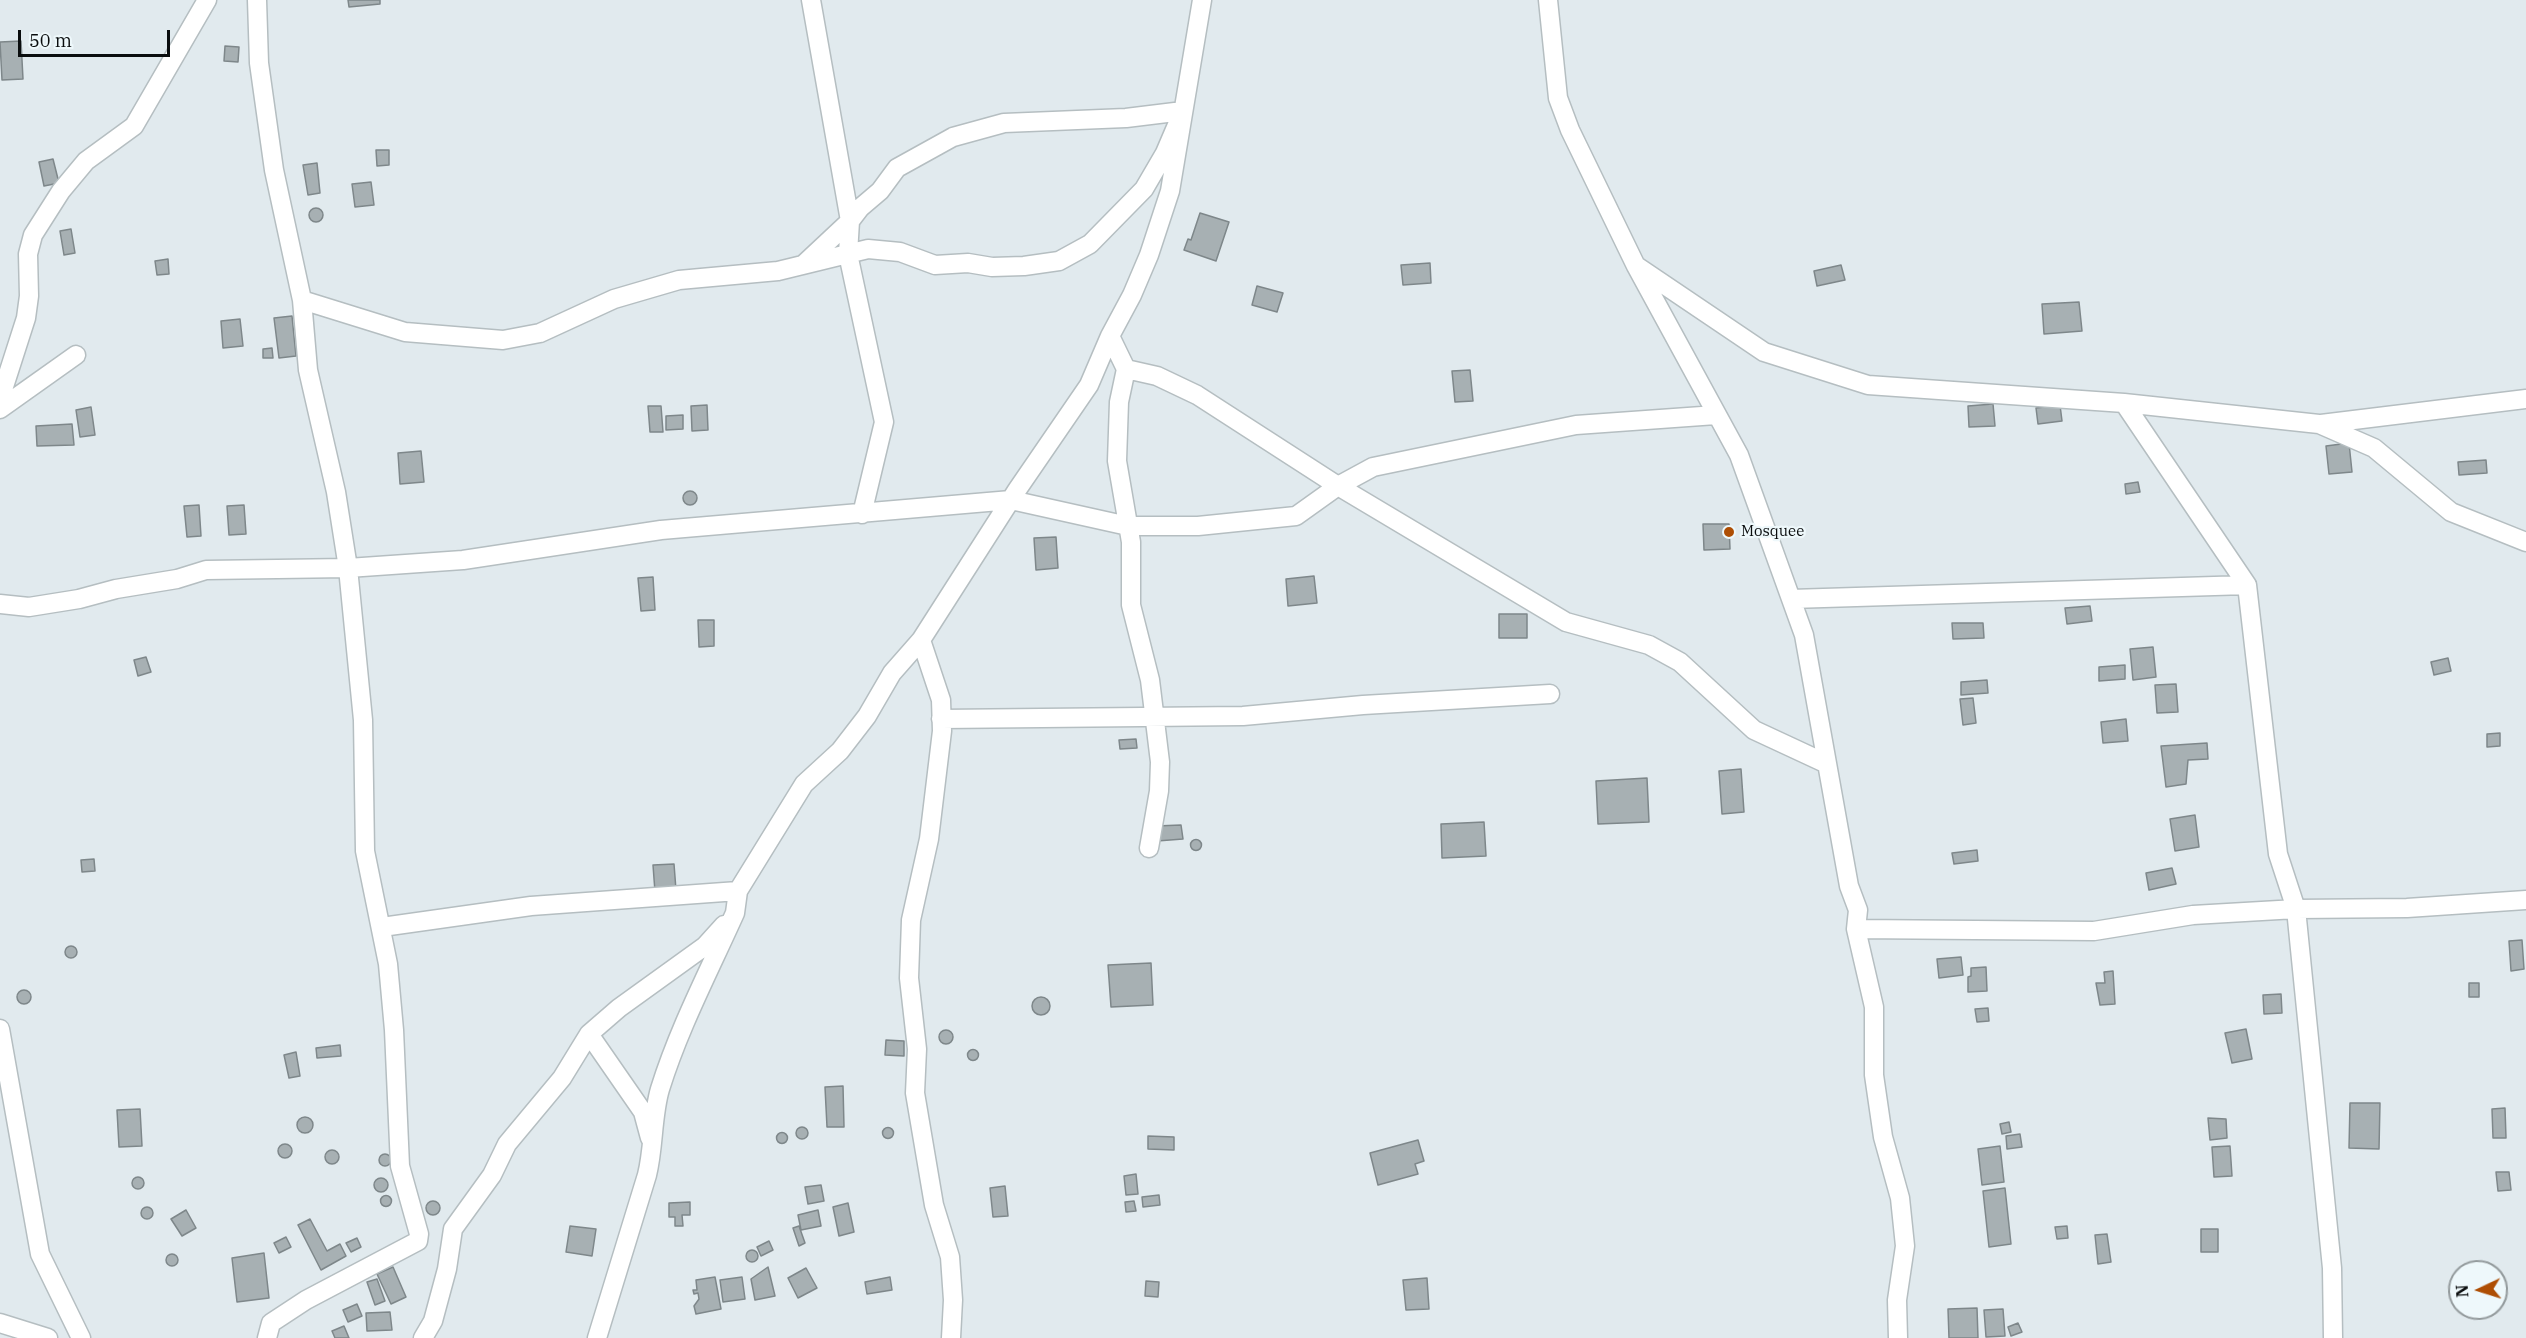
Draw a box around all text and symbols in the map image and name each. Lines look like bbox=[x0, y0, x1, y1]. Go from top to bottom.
scale bar bbox=[21, 18, 172, 56]
text: 50 m bbox=[29, 29, 72, 52]
place label: Mosquee bbox=[1741, 523, 1804, 541]
marker: Mosquee bbox=[1722, 525, 1736, 539]
north arrow bbox=[2448, 1260, 2508, 1320]
text: N bbox=[2452, 1284, 2472, 1298]

